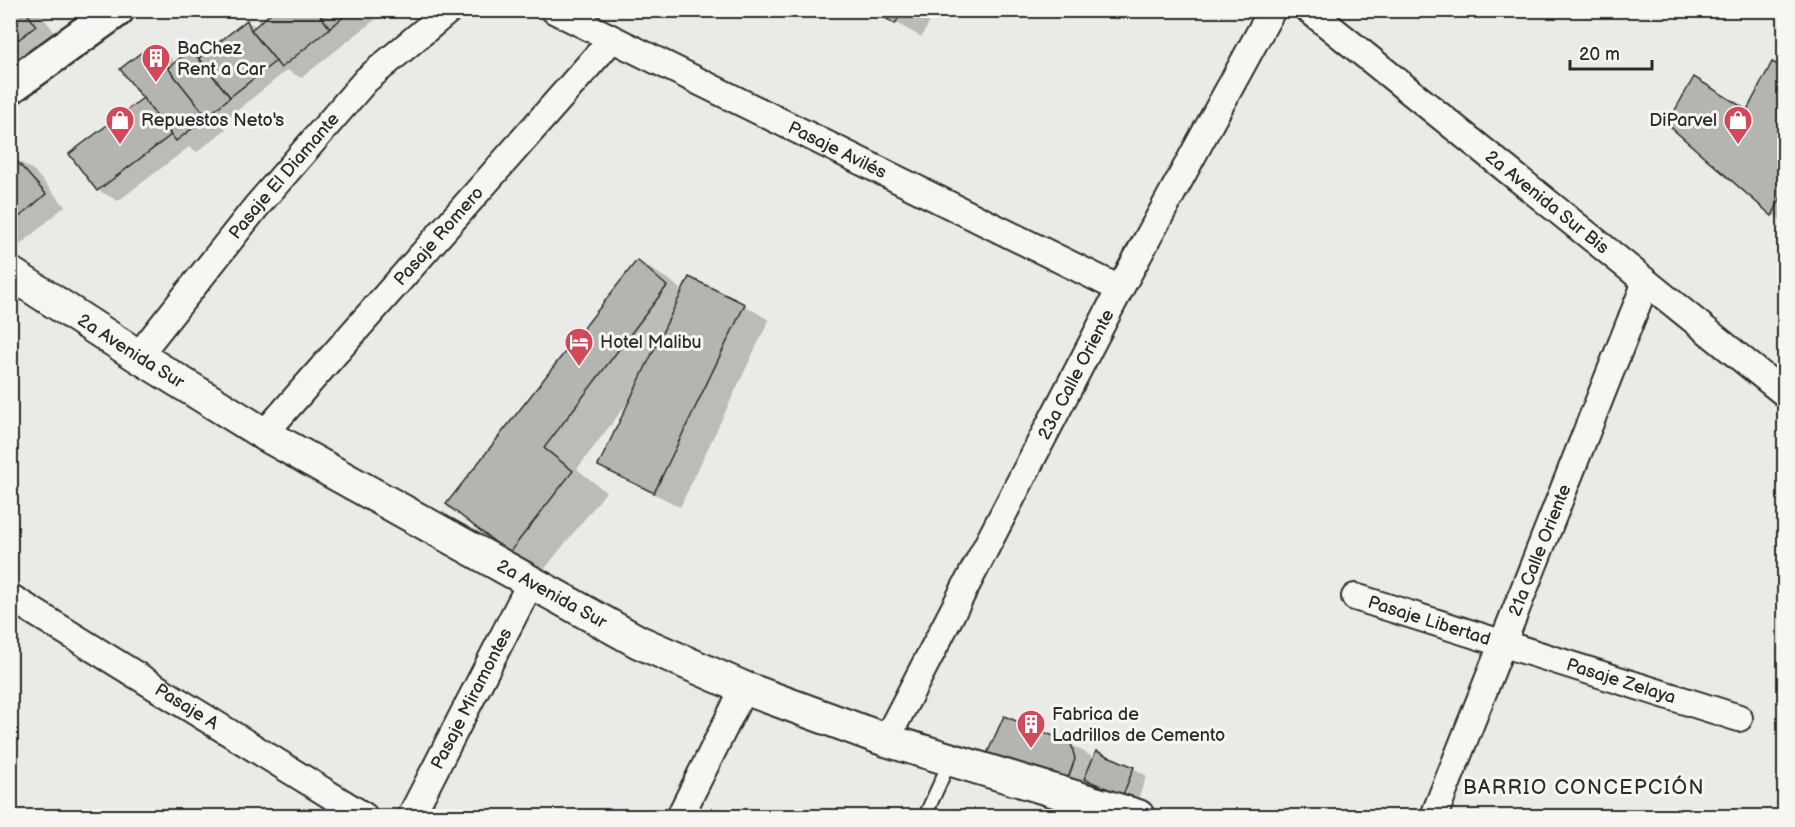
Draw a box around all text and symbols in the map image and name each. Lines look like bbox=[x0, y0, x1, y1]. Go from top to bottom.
scale bar bbox=[1570, 33, 1652, 71]
place label: BaChez Rent a Car bbox=[177, 38, 266, 80]
building icon: BaChez Rent a Car bbox=[140, 42, 172, 84]
text: 20 m bbox=[1579, 44, 1620, 65]
shop icon: Repuestos Neto's bbox=[104, 104, 136, 146]
shop icon: DiParvel bbox=[1722, 104, 1754, 146]
street label: Pasaje El Diamante bbox=[224, 108, 344, 243]
place label: Repuestos Neto's bbox=[141, 110, 284, 131]
place label: DiParvel bbox=[1649, 110, 1717, 131]
street label: Pasaje Avilés bbox=[785, 117, 890, 183]
street label: 2a Avenida Sur Bis bbox=[1481, 146, 1613, 258]
street label: Pasaje Romero bbox=[389, 182, 488, 290]
street label: 23a Calle Oriente bbox=[1033, 305, 1118, 443]
street label: 2a Avenida Sur bbox=[74, 309, 189, 393]
hotel icon: Hotel Malibu bbox=[563, 326, 595, 368]
place label: Hotel Malibu bbox=[600, 332, 702, 353]
street label: 21a Calle Oriente bbox=[1504, 481, 1575, 619]
street label: 2a Avenida Sur bbox=[493, 555, 611, 633]
street label: Pasaje Libertad bbox=[1365, 591, 1493, 650]
street label: Pasaje Miramontes bbox=[426, 624, 516, 773]
street label: Pasaje Zelaya bbox=[1564, 654, 1678, 708]
street label: Pasaje A bbox=[151, 679, 223, 734]
place label: Fabrica de Ladrillos de Cemento bbox=[1052, 704, 1225, 746]
building icon: Fabrica de Ladrillos de Cemento bbox=[1015, 708, 1047, 750]
district label: BARRIO CONCEPCIÓN bbox=[1463, 775, 1705, 800]

